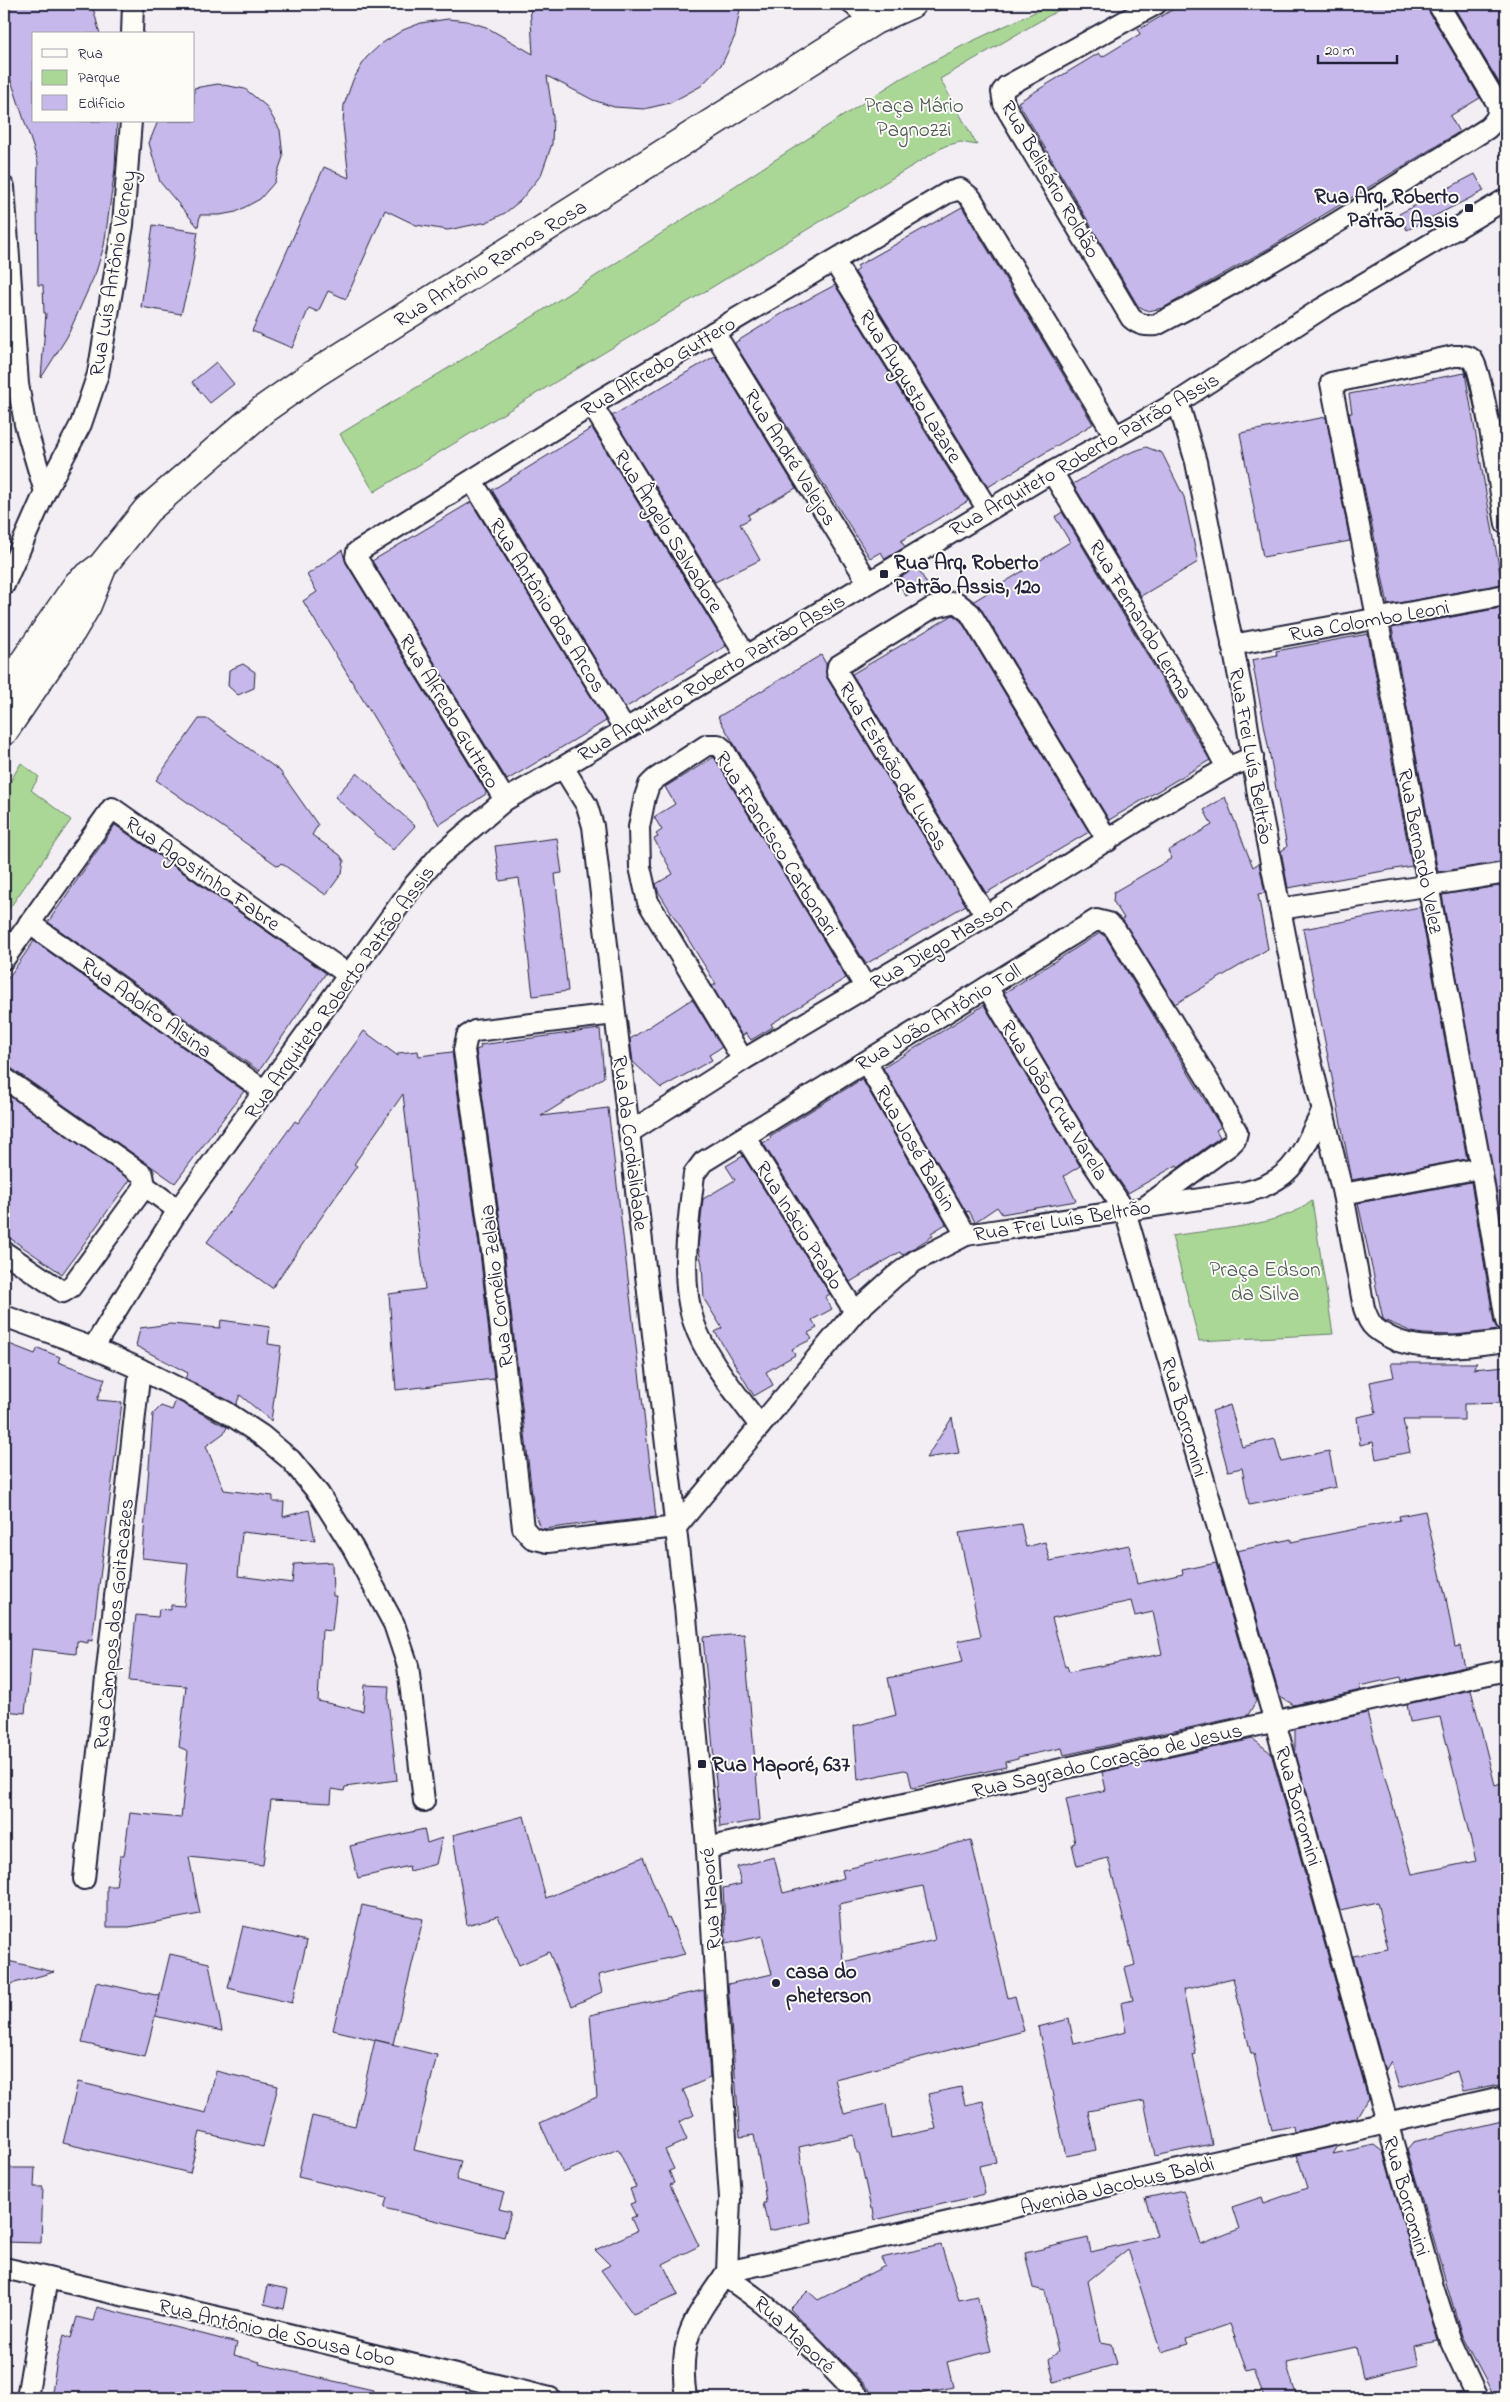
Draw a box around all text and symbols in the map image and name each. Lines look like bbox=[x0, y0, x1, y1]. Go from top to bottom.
legend bbox=[32, 32, 195, 122]
scale bar bbox=[1318, 32, 1396, 64]
text: 20 m bbox=[1325, 40, 1355, 62]
text: Rua bbox=[78, 43, 103, 65]
text: Parque bbox=[78, 67, 120, 89]
park label: Praça Mário Pagnozzi bbox=[864, 92, 964, 148]
text: Edifício bbox=[78, 93, 125, 115]
street label: Rua Belisário Roldão bbox=[992, 96, 1107, 264]
street label: Rua Luís Antônio Verney bbox=[83, 168, 147, 379]
place label: Rua Arq. Roberto Patrão Assis bbox=[1314, 183, 1459, 237]
street label: Rua Antônio Ramos Rosa bbox=[389, 193, 593, 336]
marker: Rua Arq. Roberto Patrão Assis bbox=[1463, 202, 1475, 214]
street label: Rua Augusto Lazare bbox=[848, 305, 969, 471]
street label: Rua Alfredo Guttero bbox=[576, 310, 742, 426]
street label: Rua Arquiteto Roberto Patrão Assis bbox=[944, 366, 1226, 546]
street label: Rua André Valejos bbox=[735, 384, 843, 532]
street label: Rua Ângelo Salvadore bbox=[603, 444, 732, 621]
street label: Rua Antônio dos Arcos bbox=[480, 513, 612, 699]
street label: Rua Fernando Lerma bbox=[1080, 535, 1199, 705]
place label: Rua Arq. Roberto Patrão Assis, 120 bbox=[894, 549, 1040, 603]
marker: Rua Arq. Roberto Patrão Assis, 120 bbox=[878, 568, 890, 580]
street label: Rua Arquiteto Roberto Patrão Assis bbox=[573, 587, 851, 771]
street label: Rua Colombo Leoni bbox=[1287, 593, 1452, 651]
street label: Rua Alfredo Guttero bbox=[390, 629, 506, 795]
street label: Rua Frei Luís Beltrão bbox=[1220, 666, 1280, 847]
street label: Rua Estevão de Lucas bbox=[830, 677, 955, 857]
street label: Rua Francisco Carbonari bbox=[706, 746, 844, 942]
street label: Rua Bernardo Velez bbox=[1388, 766, 1450, 937]
street label: Rua Agostinho Fabre bbox=[117, 810, 286, 942]
street label: Rua Arquiteto Roberto Patrão Assis bbox=[238, 860, 443, 1126]
street label: Rua Diego Masson bbox=[865, 890, 1020, 1001]
street label: Rua Adolfo Alsina bbox=[74, 951, 218, 1067]
street label: Rua João Antônio Toll bbox=[851, 957, 1027, 1080]
street label: Rua João Cruz Varela bbox=[992, 1015, 1115, 1187]
street label: Rua da Cordialidade bbox=[603, 1054, 655, 1233]
street label: Rua José Balbin bbox=[866, 1080, 962, 1218]
street label: Rua Inácio Prado bbox=[747, 1156, 850, 1296]
street label: Rua Frei Luís Beltrão bbox=[972, 1193, 1153, 1251]
street label: Rua Cornélio Zelaia bbox=[473, 1203, 523, 1369]
park label: Praça Edson da Silva bbox=[1209, 1256, 1321, 1310]
street label: Rua Borromini bbox=[1152, 1354, 1214, 1481]
street label: Rua Campos dos Goitacazes bbox=[87, 1497, 143, 1751]
street label: Rua Sagrado Coração de Jesus bbox=[970, 1716, 1246, 1810]
street label: Rua Borromini bbox=[1266, 1743, 1328, 1870]
place label: Rua Maporé, 637 bbox=[712, 1751, 850, 1781]
marker: Rua Maporé, 637 bbox=[696, 1758, 708, 1770]
street label: Rua Maporé bbox=[693, 1846, 731, 1951]
place label: casa do pheterson bbox=[786, 1958, 871, 2012]
marker: casa do pheterson bbox=[770, 1977, 782, 1989]
street label: Rua Borromini bbox=[1374, 2133, 1436, 2260]
street label: Avenida Jacobus Baldi bbox=[1017, 2150, 1217, 2224]
street label: Rua Maporé bbox=[746, 2290, 842, 2382]
street label: Rua Antônio de Sousa Lobo bbox=[155, 2292, 398, 2376]

